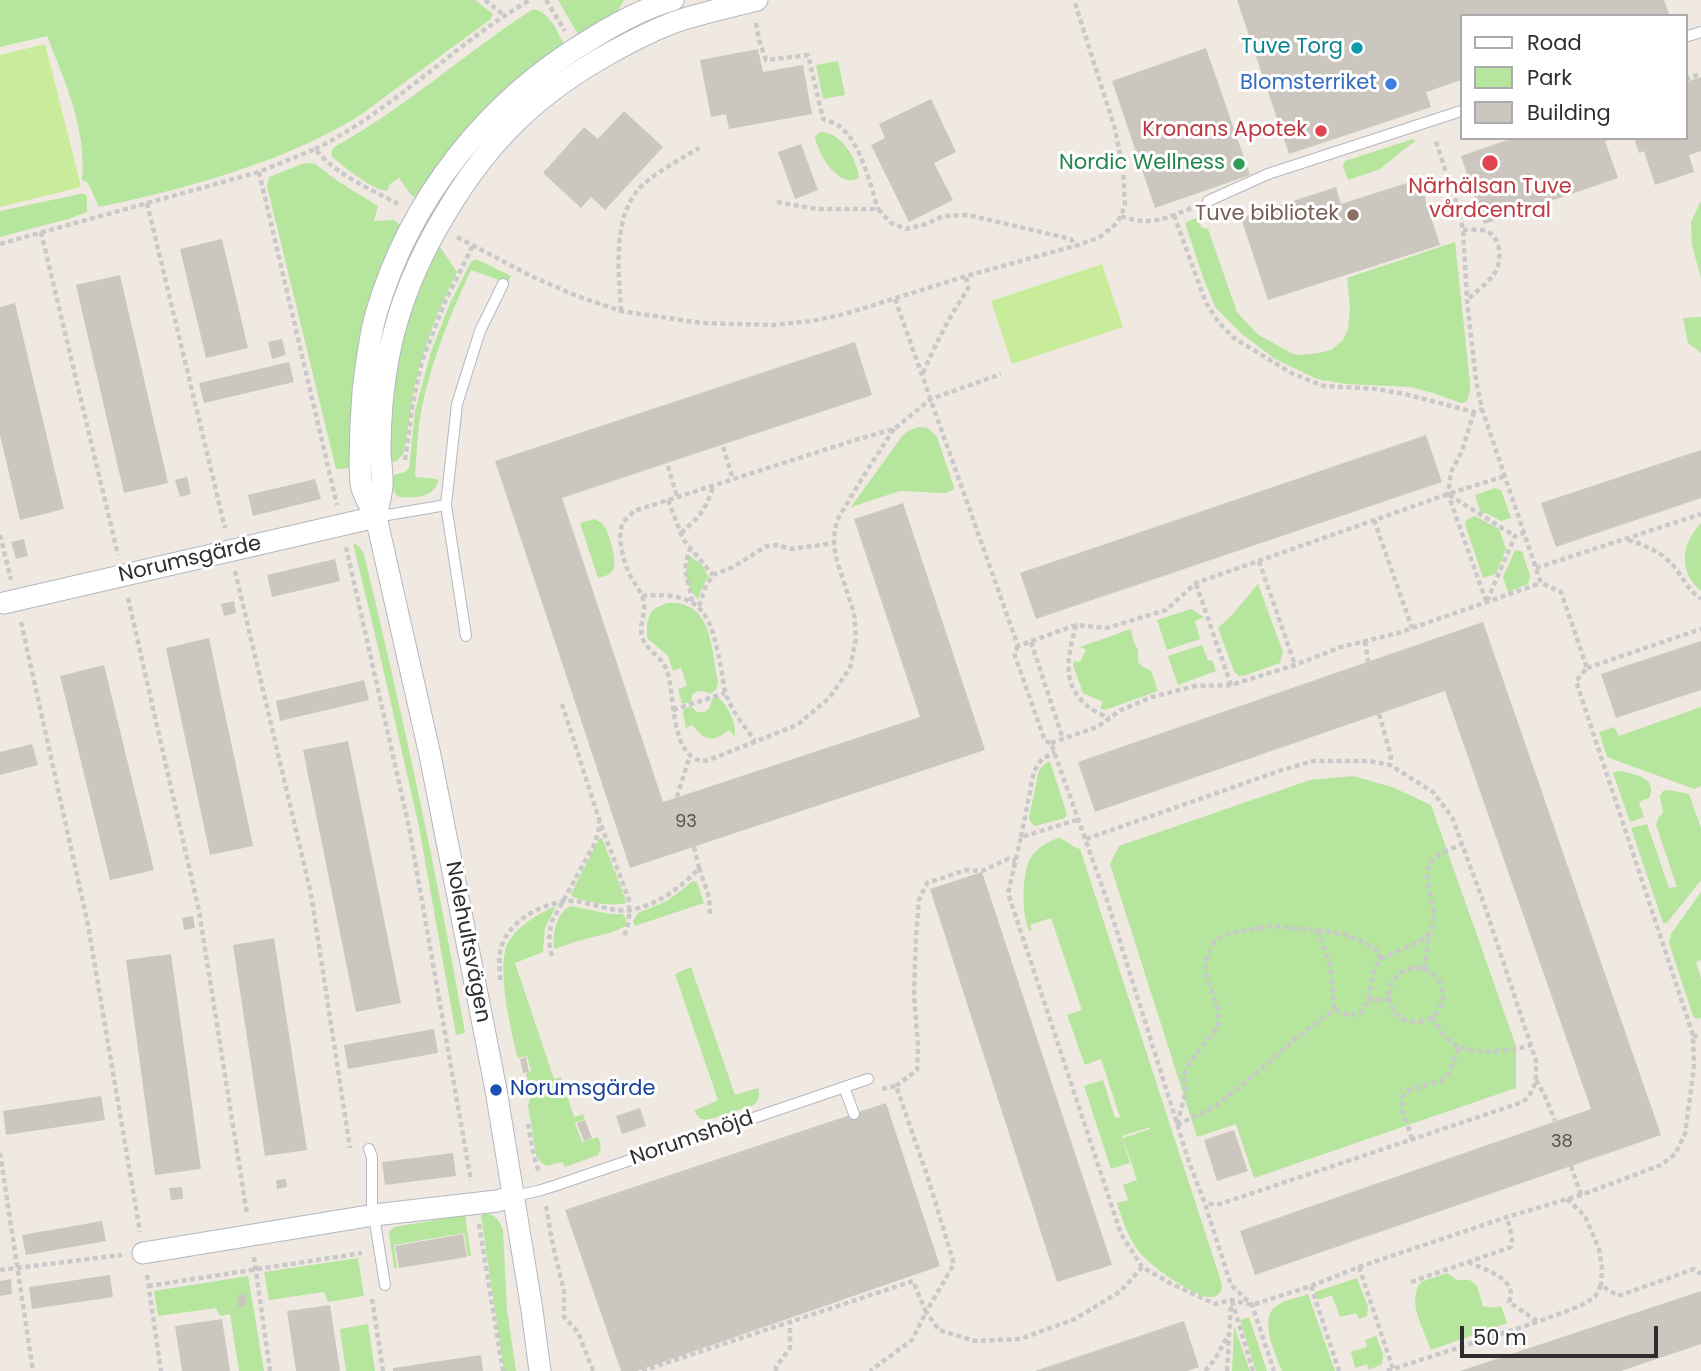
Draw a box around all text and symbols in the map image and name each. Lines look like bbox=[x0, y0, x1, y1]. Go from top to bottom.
legend bbox=[1460, 14, 1687, 140]
text: Road bbox=[1527, 28, 1582, 57]
place label: Tuve Torg bbox=[1241, 35, 1343, 61]
marker: Tuve Torg bbox=[1349, 40, 1365, 56]
text: Park bbox=[1527, 63, 1572, 92]
place label: Blomsterriket bbox=[1240, 71, 1377, 97]
marker: Blomsterriket bbox=[1383, 76, 1399, 92]
text: Building bbox=[1527, 98, 1611, 127]
place label: Kronans Apotek bbox=[1142, 118, 1307, 144]
marker: Kronans Apotek bbox=[1313, 123, 1329, 139]
place label: Nordic Wellness bbox=[1059, 151, 1225, 177]
marker: Närhälsan Tuve vårdcentral bbox=[1480, 153, 1500, 173]
marker: Nordic Wellness bbox=[1231, 156, 1247, 172]
place label: Närhälsan Tuve vårdcentral bbox=[1408, 175, 1572, 225]
place label: Tuve bibliotek bbox=[1195, 202, 1339, 228]
marker: Tuve bibliotek bbox=[1345, 207, 1361, 223]
street label: Norumsgärde bbox=[116, 531, 264, 589]
house number: 93 bbox=[675, 811, 697, 833]
street label: Nolehultsvägen bbox=[439, 859, 495, 1025]
place label: Norumsgärde bbox=[510, 1077, 656, 1103]
marker: Norumsgärde bbox=[488, 1082, 504, 1098]
street label: Norumshöjd bbox=[627, 1106, 757, 1172]
house number: 38 bbox=[1551, 1131, 1573, 1153]
scale bar bbox=[1463, 1312, 1661, 1356]
text: 50 m bbox=[1473, 1323, 1527, 1352]

